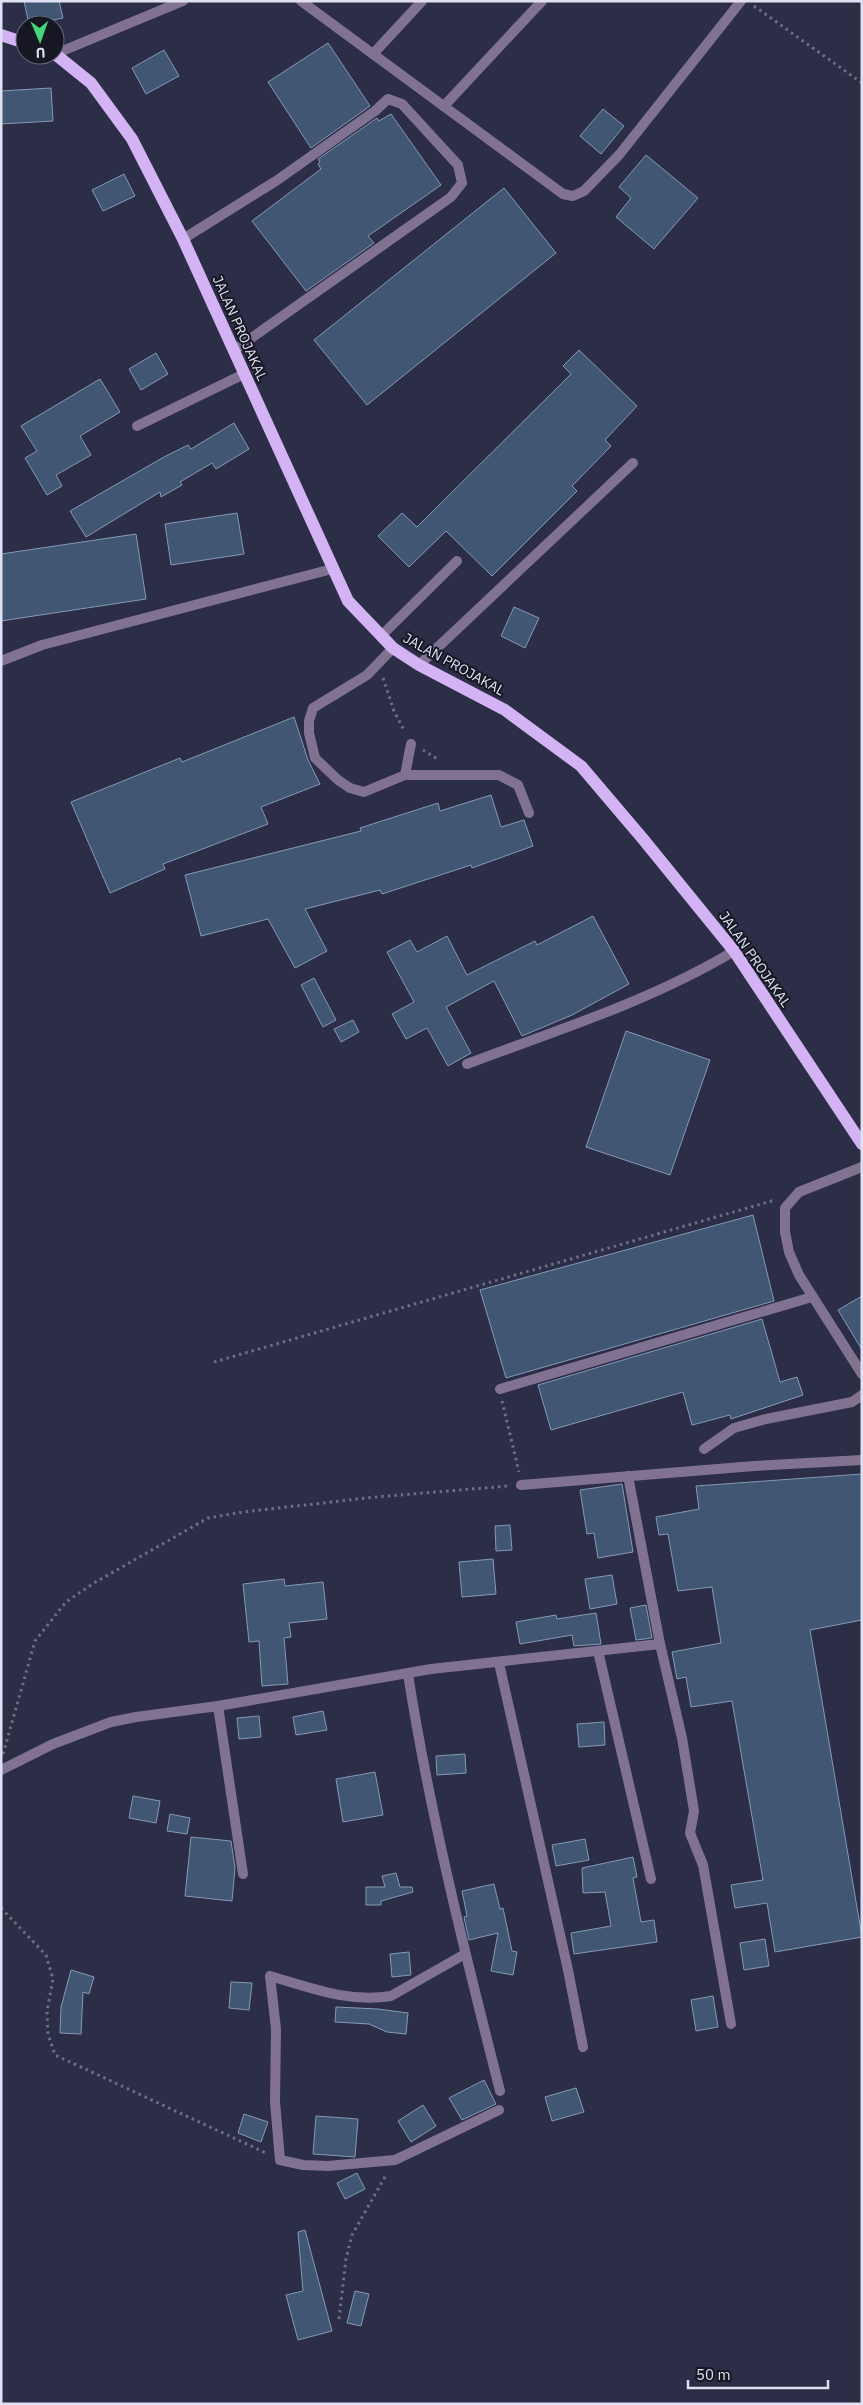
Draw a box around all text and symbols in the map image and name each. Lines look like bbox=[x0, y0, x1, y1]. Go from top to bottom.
north arrow bbox=[15, 15, 65, 65]
text: U bbox=[35, 44, 46, 62]
street label: JALAN PROJAKAL bbox=[209, 273, 271, 383]
street label: JALAN PROJAKAL bbox=[400, 629, 508, 699]
street label: JALAN PROJAKAL bbox=[715, 907, 795, 1011]
scale bar bbox=[688, 2358, 828, 2390]
text: 50 m bbox=[696, 2365, 731, 2384]

